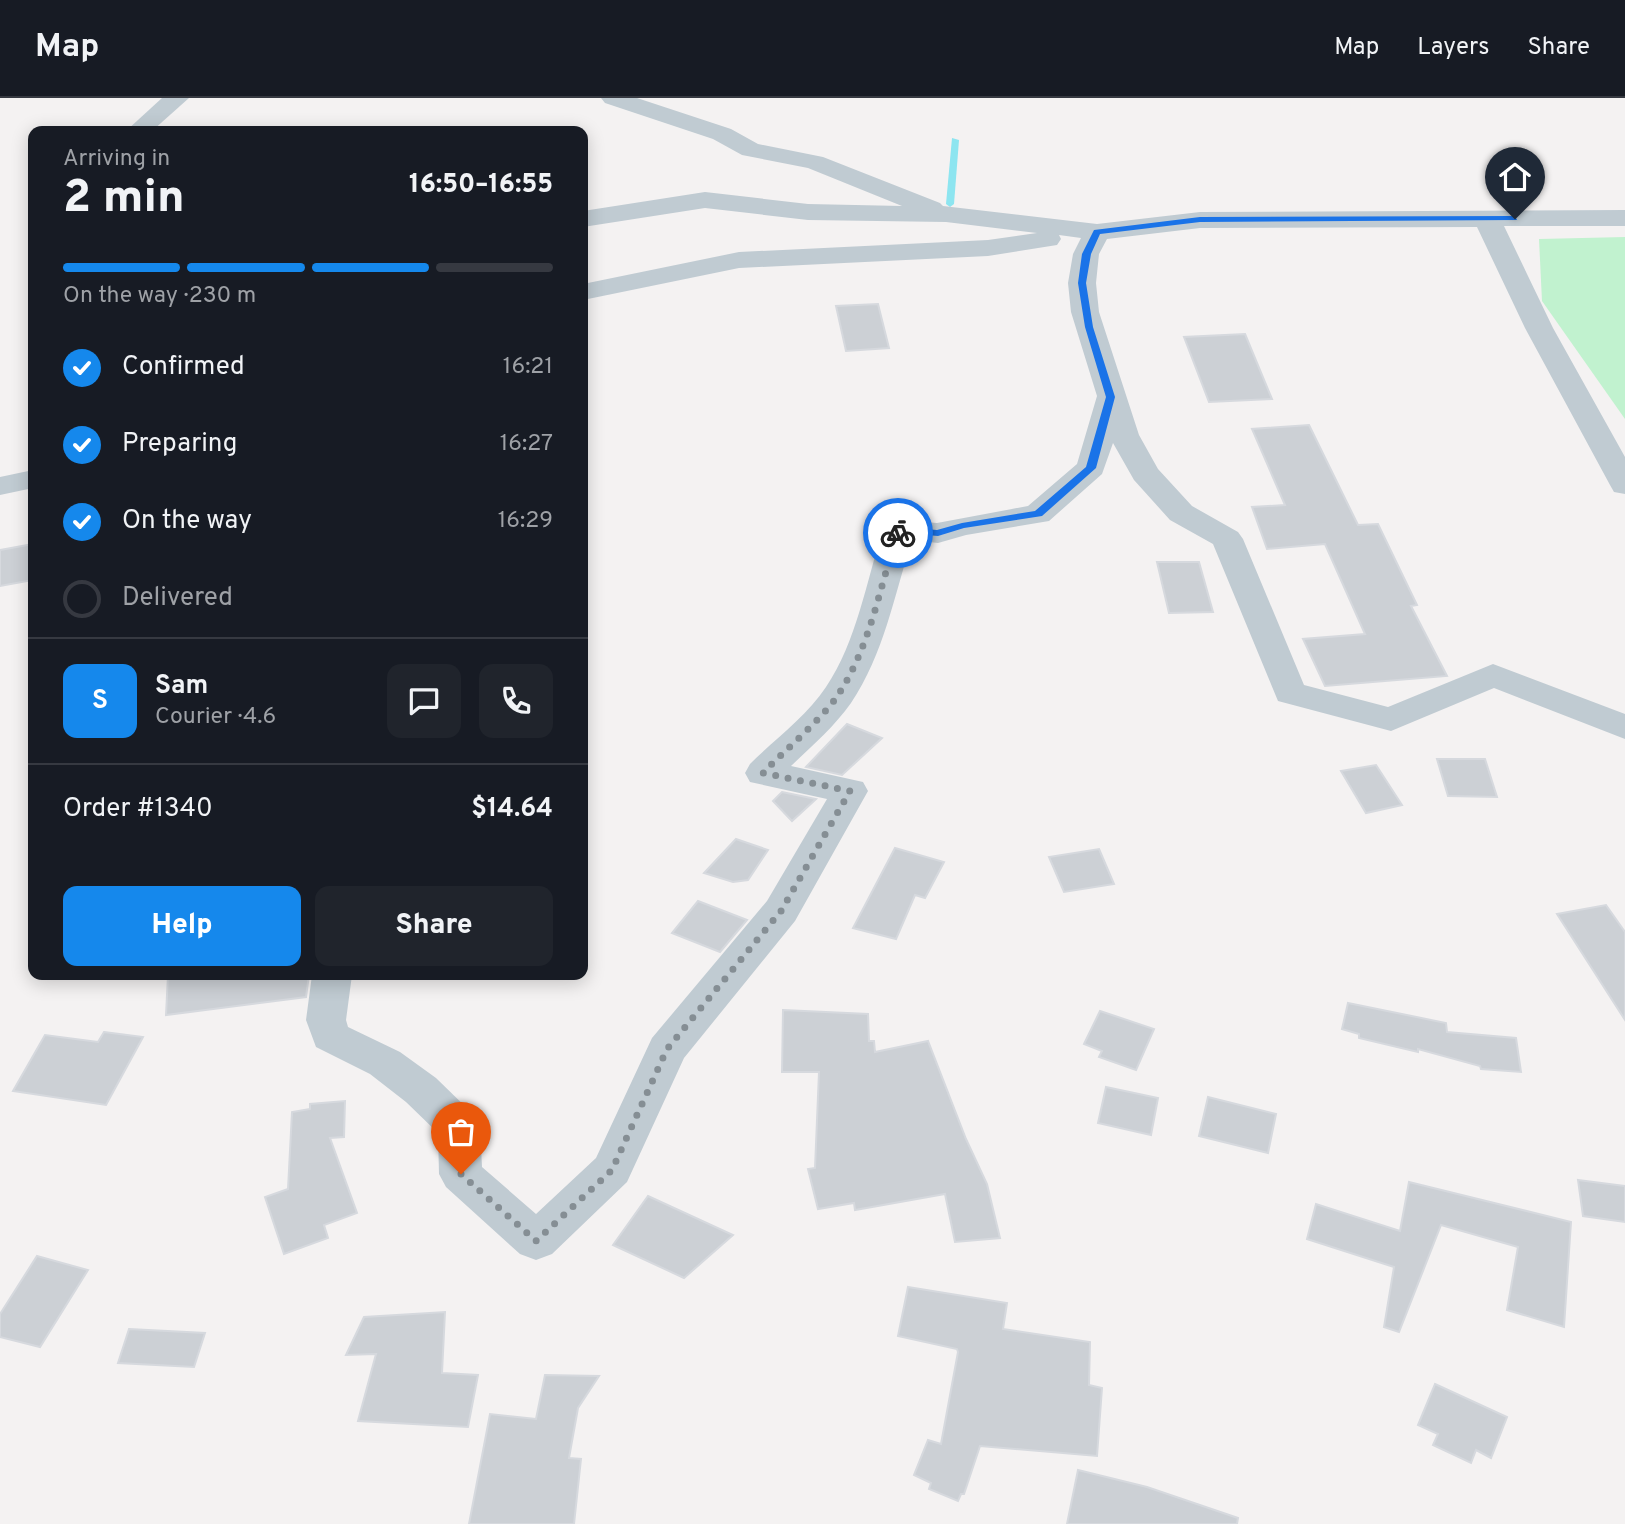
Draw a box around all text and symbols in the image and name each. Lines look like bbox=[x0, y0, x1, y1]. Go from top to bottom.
text: Map bbox=[35, 27, 99, 69]
text: Map bbox=[1334, 33, 1379, 63]
text: Layers bbox=[1417, 33, 1489, 63]
text: Share bbox=[1527, 33, 1590, 63]
text: Arriving in bbox=[63, 145, 170, 174]
pin bbox=[1485, 147, 1545, 219]
icon: home bbox=[1496, 158, 1534, 196]
text: 16:50–16:55 bbox=[409, 169, 553, 202]
text: 2 min bbox=[63, 170, 185, 229]
text: On the way · 230 m bbox=[63, 282, 256, 311]
icon: check bbox=[63, 349, 101, 387]
text: Confirmed bbox=[122, 351, 245, 384]
text: 16:21 bbox=[503, 353, 553, 382]
icon: check bbox=[63, 426, 101, 464]
text: Preparing bbox=[122, 428, 237, 461]
text: 16:27 bbox=[500, 430, 553, 459]
courier bbox=[863, 498, 933, 568]
icon: check bbox=[63, 503, 101, 541]
text: On the way bbox=[122, 505, 252, 538]
text: 16:29 bbox=[498, 507, 553, 536]
icon: bike bbox=[879, 514, 917, 552]
text: Delivered bbox=[122, 582, 233, 615]
button: chat bbox=[387, 664, 461, 738]
button: phone bbox=[479, 664, 553, 738]
text: Sam bbox=[155, 670, 208, 703]
text: S bbox=[92, 685, 108, 718]
text: Courier · 4.6 bbox=[155, 703, 276, 732]
text: Order #1340 bbox=[63, 793, 213, 826]
text: $14.64 bbox=[471, 793, 553, 826]
button: Help bbox=[63, 886, 301, 966]
button: Share bbox=[315, 886, 553, 966]
pin bbox=[431, 1102, 491, 1174]
icon: bag bbox=[442, 1113, 480, 1151]

